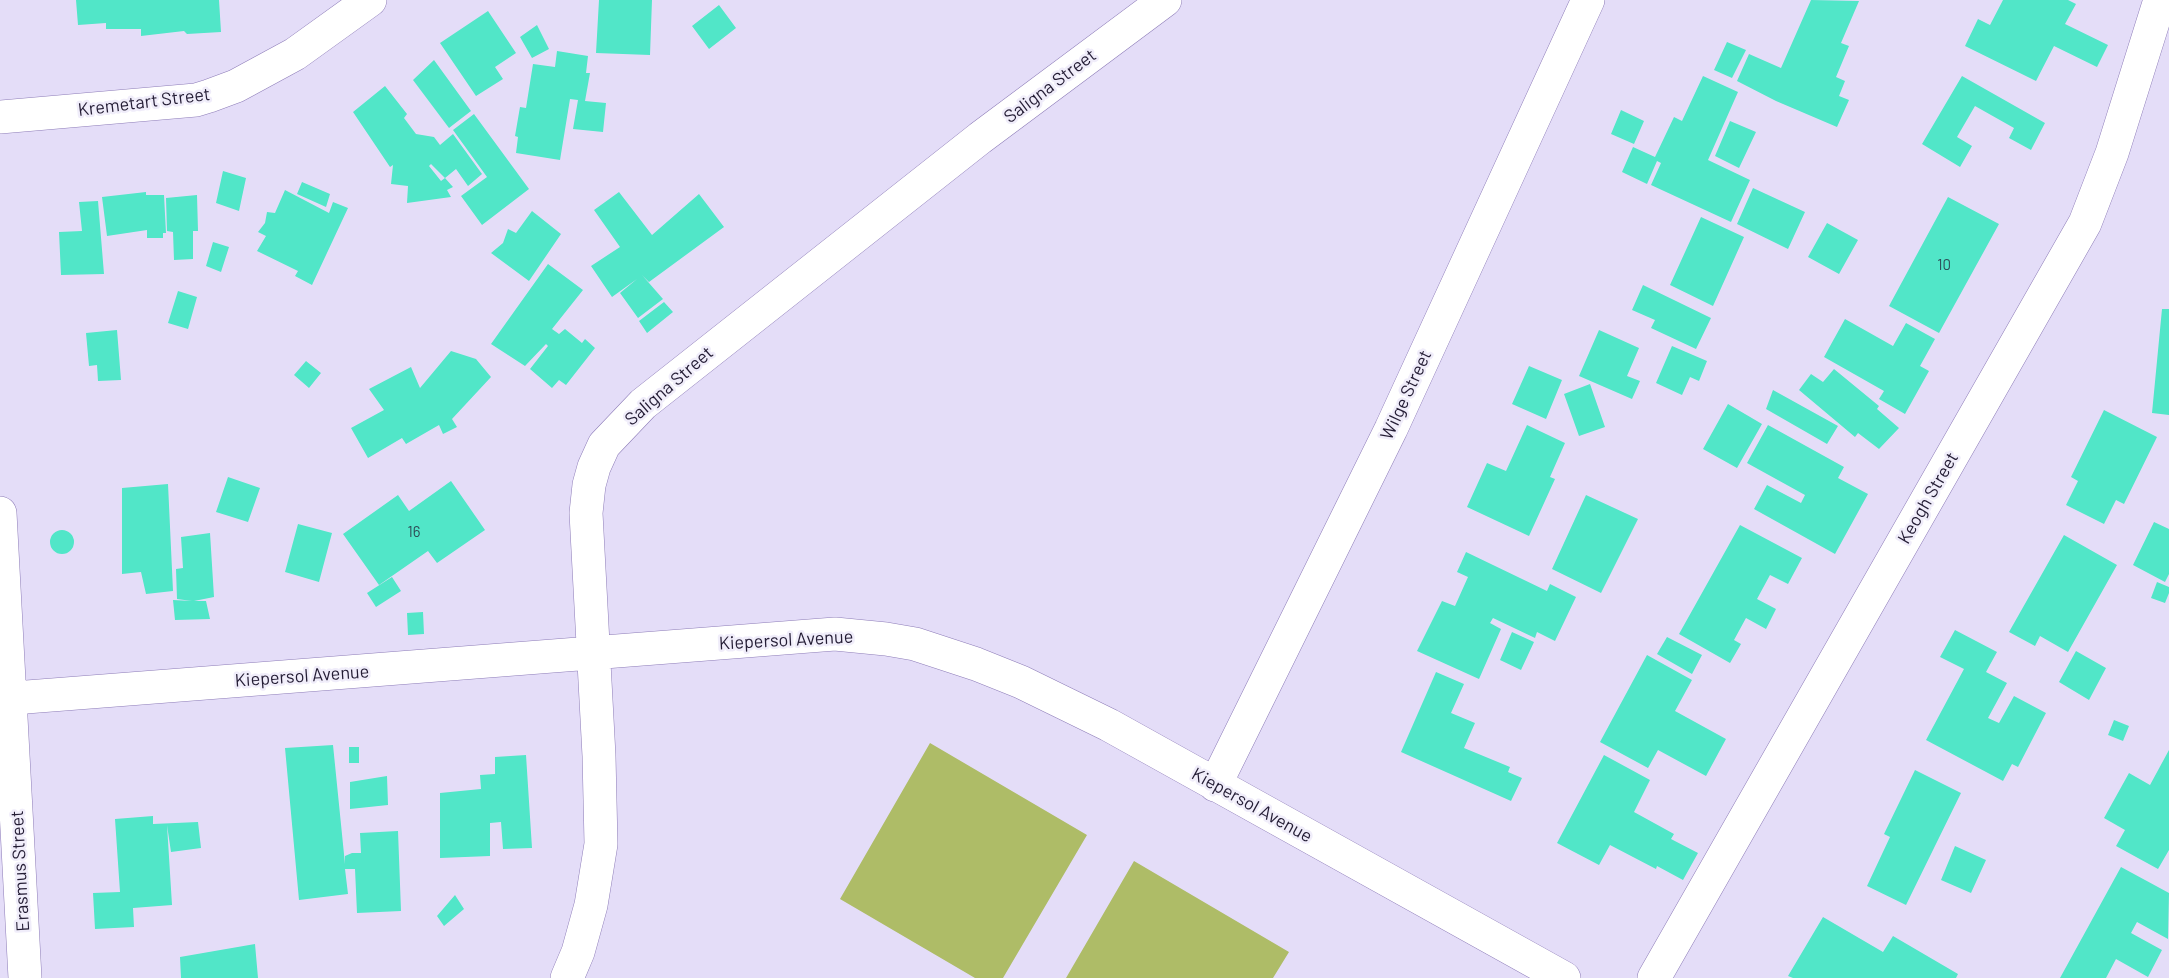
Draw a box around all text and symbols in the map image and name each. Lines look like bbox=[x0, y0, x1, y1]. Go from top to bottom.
street label: Saligna Street bbox=[1000, 44, 1100, 128]
street label: Kremetart Street bbox=[77, 83, 211, 121]
house number: 10 bbox=[1937, 256, 1951, 274]
street label: Saligna Street bbox=[621, 342, 717, 430]
street label: Wilge Street bbox=[1376, 347, 1436, 443]
street label: Keogh Street bbox=[1893, 448, 1963, 548]
house number: 16 bbox=[408, 523, 420, 541]
street label: Kiepersol Avenue bbox=[718, 626, 854, 654]
street label: Kiepersol Avenue bbox=[234, 661, 370, 691]
street label: Kiepersol Avenue bbox=[1188, 763, 1316, 847]
street label: Erasmus Street bbox=[6, 810, 34, 932]

